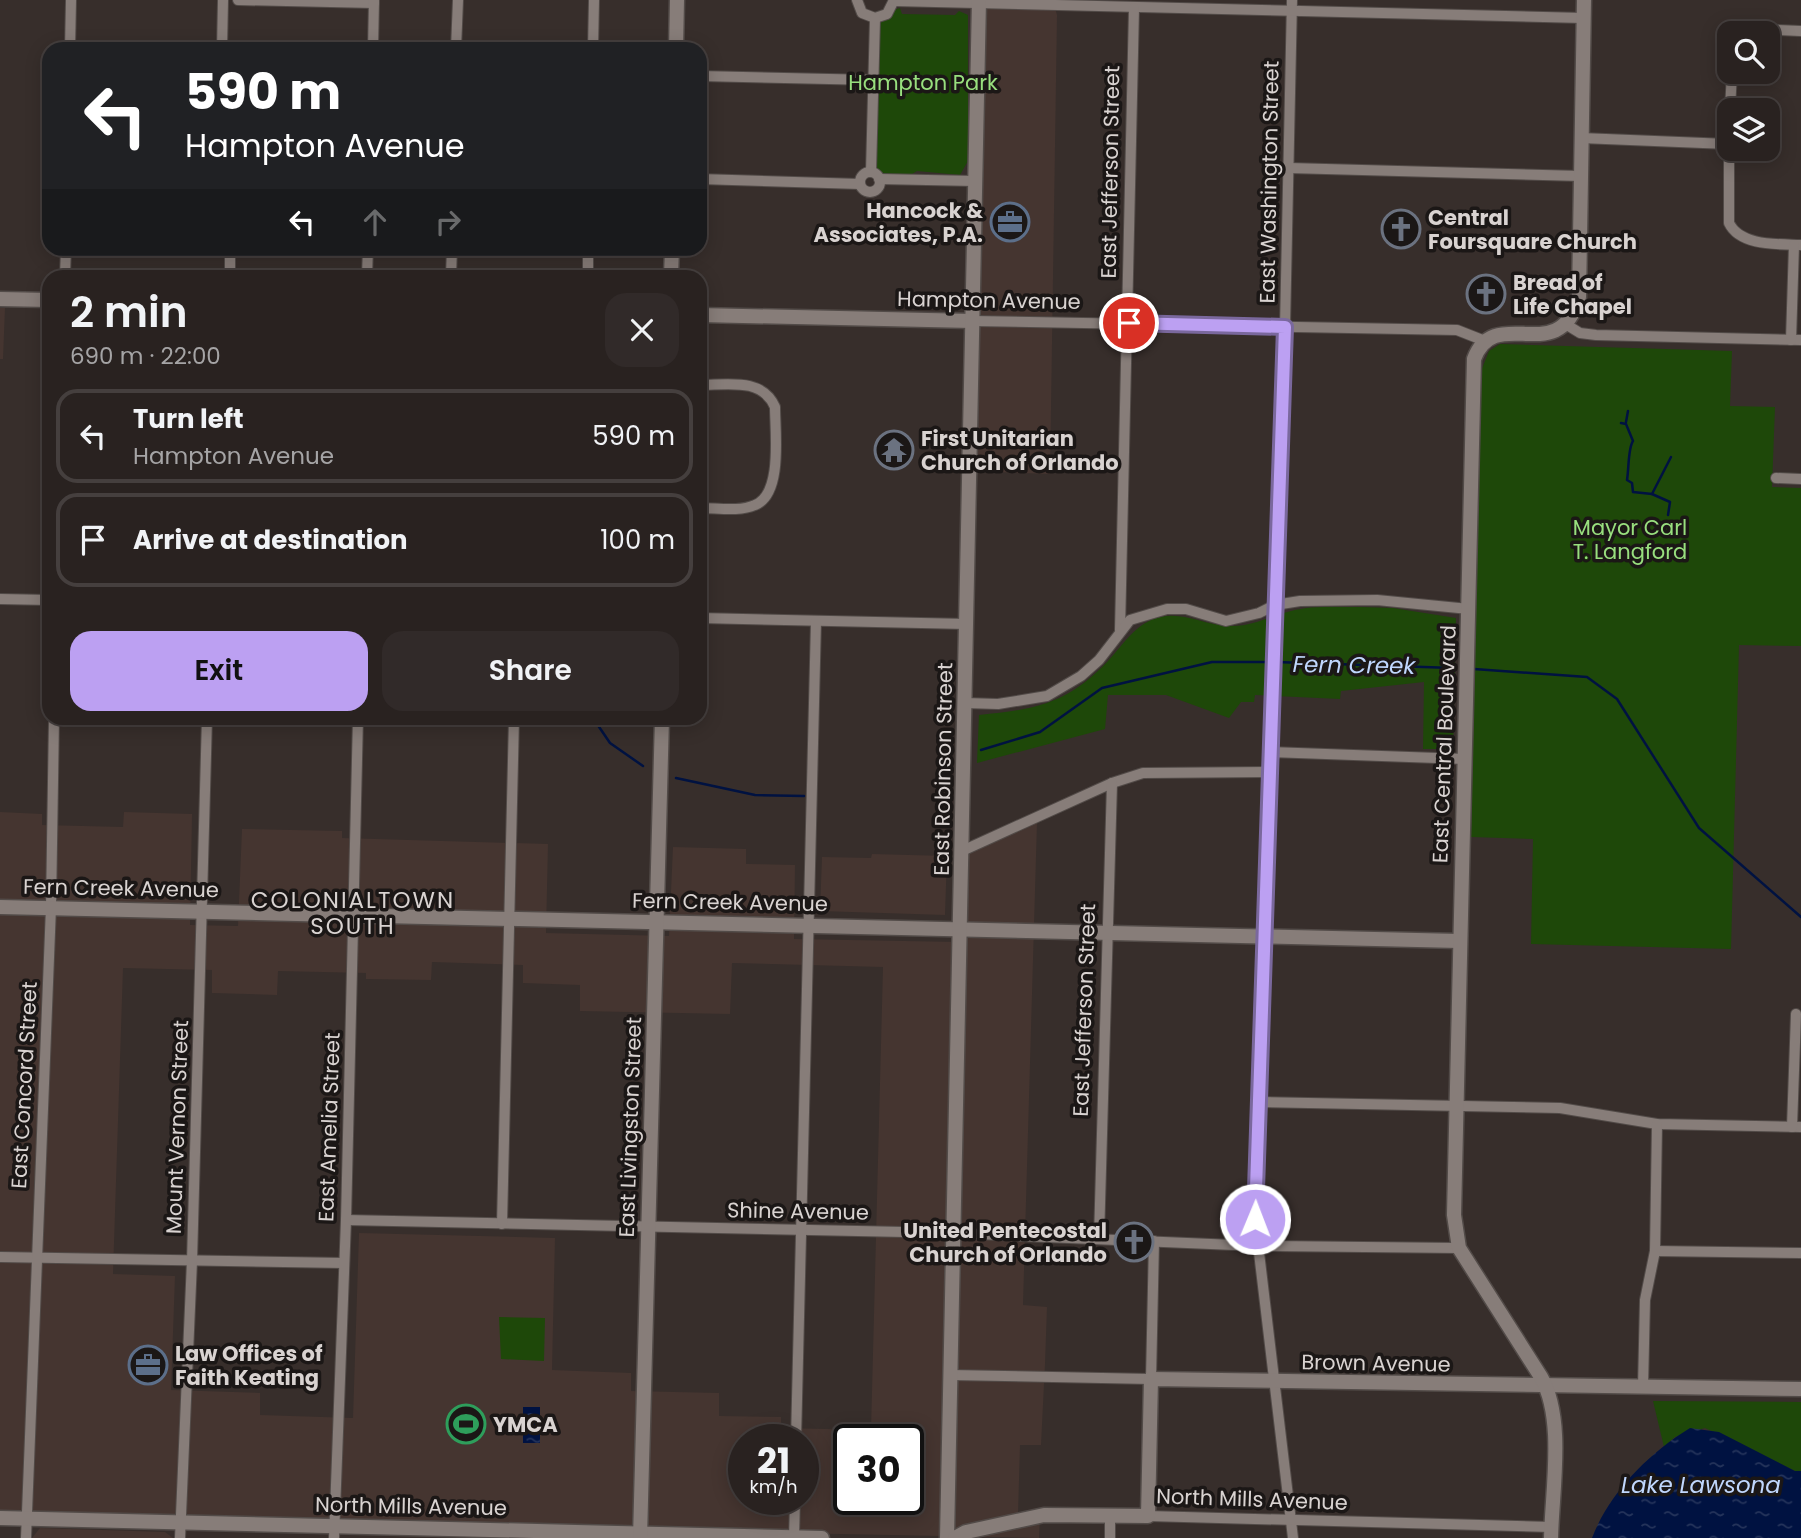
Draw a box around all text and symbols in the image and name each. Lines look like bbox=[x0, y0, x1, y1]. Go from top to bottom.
map controls bbox=[1717, 21, 1780, 161]
button: search bbox=[1717, 21, 1780, 84]
text: 590 m bbox=[185, 58, 341, 126]
street label: East Washington Street bbox=[1252, 60, 1286, 304]
street label: East Jefferson Street bbox=[1094, 65, 1126, 279]
park label: Hampton Park bbox=[848, 68, 998, 97]
icon: left bbox=[70, 70, 161, 161]
button: layers bbox=[1717, 98, 1780, 161]
text: Hampton Avenue bbox=[185, 123, 465, 168]
place label: Hancock & Associates, P.A. bbox=[813, 196, 983, 249]
office icon: Hancock & Associates, P.A. bbox=[989, 201, 1031, 243]
icon: left bbox=[283, 203, 321, 241]
icon: ahead bbox=[356, 203, 394, 241]
icon: right bbox=[429, 203, 467, 241]
place label: Central Foursquare Church bbox=[1428, 203, 1637, 256]
church icon: Central Foursquare Church bbox=[1380, 208, 1422, 250]
place label: Bread of Life Chapel bbox=[1513, 268, 1632, 321]
church icon: Bread of Life Chapel bbox=[1465, 273, 1507, 315]
text: 2 min bbox=[70, 283, 188, 342]
street label: Hampton Avenue bbox=[897, 284, 1081, 316]
button: close bbox=[605, 293, 679, 367]
pin bbox=[1099, 293, 1159, 353]
icon: arrive bbox=[1110, 304, 1148, 342]
text: 690 m · 22:00 bbox=[70, 340, 221, 372]
text: Turn left bbox=[133, 401, 244, 437]
icon: left bbox=[74, 417, 112, 455]
text: 590 m bbox=[592, 418, 675, 454]
place label: First Unitarian Church of Orlando bbox=[921, 424, 1119, 477]
temple icon: First Unitarian Church of Orlando bbox=[873, 429, 915, 471]
text: Hampton Avenue bbox=[133, 440, 334, 472]
park label: Mayor Carl T. Langford bbox=[1573, 513, 1687, 566]
icon: arrive bbox=[74, 521, 112, 559]
text: Arrive at destination bbox=[133, 522, 408, 558]
text: 100 m bbox=[600, 522, 675, 558]
street label: East Central Boulevard bbox=[1425, 624, 1463, 864]
button: Exit bbox=[70, 631, 368, 711]
button: Share bbox=[382, 631, 679, 711]
water label: Fern Creek bbox=[1292, 648, 1417, 682]
street label: East Robinson Street bbox=[927, 662, 959, 876]
street label: Fern Creek Avenue bbox=[23, 872, 219, 904]
district label: COLONIALTOWN SOUTH bbox=[251, 884, 455, 942]
street label: Fern Creek Avenue bbox=[632, 886, 828, 918]
street label: East Jefferson Street bbox=[1066, 903, 1102, 1117]
street label: East Concord Street bbox=[4, 981, 44, 1189]
street label: East Livingston Street bbox=[612, 1016, 648, 1238]
street label: Mount Vernon Street bbox=[159, 1019, 195, 1235]
street label: East Amelia Street bbox=[311, 1032, 347, 1222]
position arrow bbox=[1218, 1182, 1292, 1256]
street label: Shine Avenue bbox=[727, 1195, 869, 1227]
place label: United Pentecostal Church of Orlando bbox=[903, 1216, 1107, 1269]
church icon: United Pentecostal Church of Orlando bbox=[1113, 1221, 1155, 1263]
place label: Law Offices of Faith Keating bbox=[175, 1339, 323, 1392]
office icon: Law Offices of Faith Keating bbox=[127, 1344, 169, 1386]
street label: Brown Avenue bbox=[1301, 1347, 1451, 1379]
sports icon: YMCA bbox=[445, 1403, 487, 1445]
place label: YMCA bbox=[493, 1410, 558, 1439]
speed limit sign: 30 bbox=[833, 1424, 924, 1515]
text: 21 bbox=[757, 1436, 790, 1485]
water label: Lake Lawsona bbox=[1621, 1469, 1781, 1501]
text: km/h bbox=[750, 1474, 797, 1499]
street label: North Mills Avenue bbox=[1156, 1481, 1348, 1517]
street label: North Mills Avenue bbox=[315, 1490, 507, 1522]

